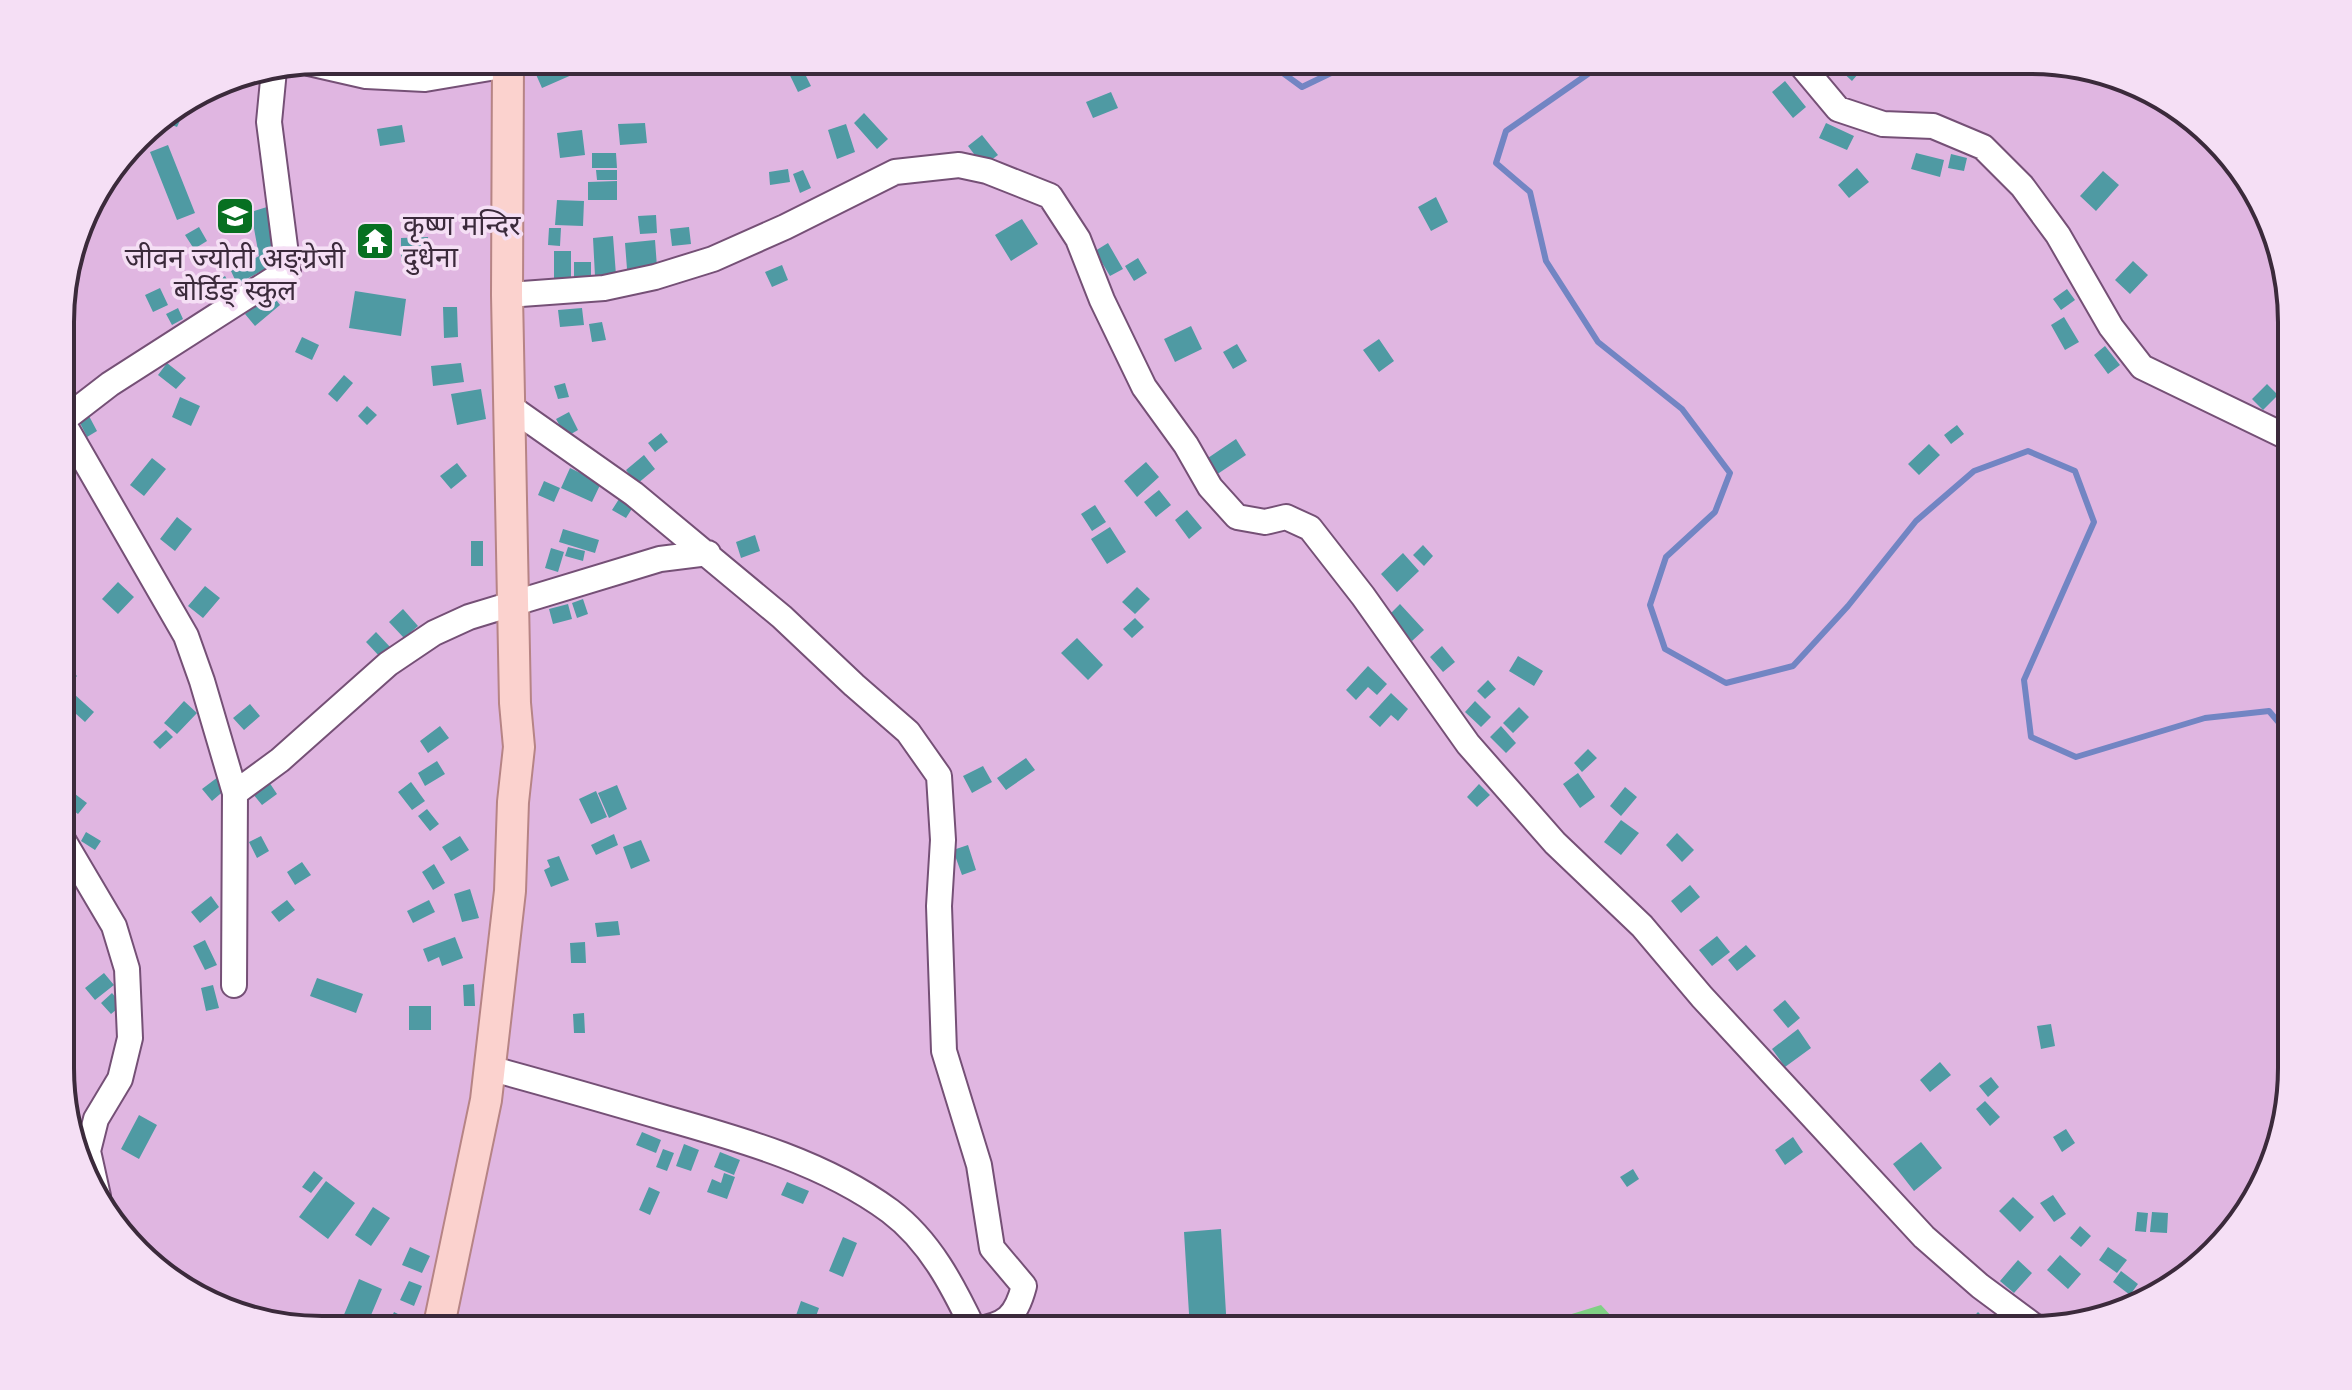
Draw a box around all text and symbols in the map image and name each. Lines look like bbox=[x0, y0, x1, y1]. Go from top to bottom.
school or university icon: जीवन ज्योती अङ्ग्रेजी बोर्डिङ् स्कुल bbox=[214, 195, 256, 237]
place label: कृष्ण मन्दिर दुधेना bbox=[403, 209, 521, 276]
temple icon: कृष्ण मन्दिर दुधेना bbox=[354, 220, 396, 262]
place label: जीवन ज्योती अङ्ग्रेजी बोर्डिङ् स्कुल bbox=[125, 242, 346, 308]

